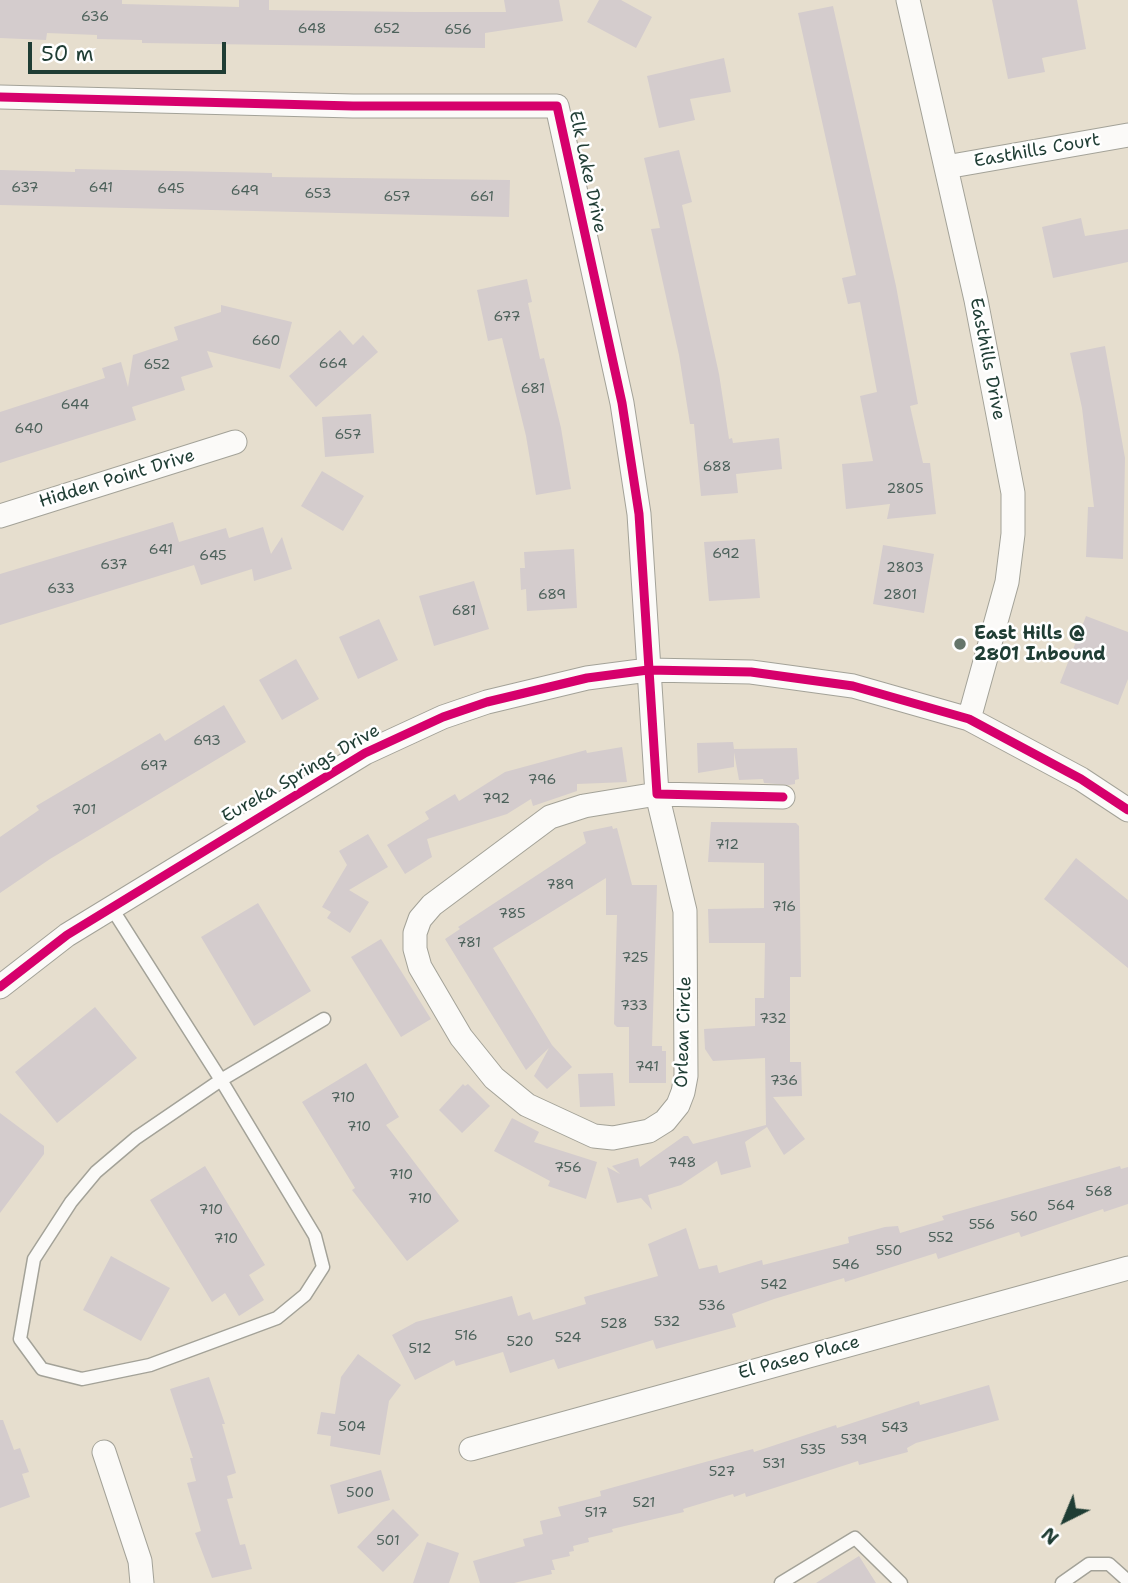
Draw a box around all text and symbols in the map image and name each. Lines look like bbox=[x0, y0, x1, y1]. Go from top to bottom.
house number: 636 bbox=[81, 9, 109, 25]
house number: 648 bbox=[298, 21, 326, 37]
house number: 652 bbox=[374, 21, 400, 37]
house number: 656 bbox=[444, 22, 472, 38]
scale bar bbox=[32, 28, 229, 72]
text: 50 m bbox=[41, 40, 94, 68]
street label: Elk Lake Drive bbox=[564, 109, 610, 235]
street label: Easthills Court bbox=[972, 129, 1102, 173]
house number: 637 bbox=[11, 180, 39, 196]
house number: 641 bbox=[89, 180, 113, 196]
house number: 645 bbox=[157, 181, 185, 197]
house number: 649 bbox=[231, 183, 259, 199]
house number: 653 bbox=[305, 186, 331, 202]
house number: 657 bbox=[384, 189, 410, 205]
house number: 661 bbox=[470, 189, 494, 205]
street label: Easthills Drive bbox=[965, 296, 1009, 422]
house number: 677 bbox=[494, 309, 520, 325]
house number: 660 bbox=[252, 333, 280, 349]
house number: 664 bbox=[319, 356, 347, 372]
house number: 652 bbox=[144, 357, 170, 373]
house number: 681 bbox=[521, 381, 545, 397]
house number: 644 bbox=[61, 397, 89, 413]
house number: 640 bbox=[15, 421, 43, 437]
house number: 657 bbox=[335, 427, 361, 443]
street label: Hidden Point Drive bbox=[36, 445, 198, 513]
house number: 688 bbox=[703, 459, 731, 475]
house number: 2805 bbox=[886, 481, 924, 497]
house number: 641 bbox=[149, 542, 173, 558]
house number: 692 bbox=[712, 546, 740, 562]
house number: 645 bbox=[199, 548, 227, 564]
house number: 637 bbox=[100, 557, 128, 573]
house number: 2803 bbox=[886, 560, 924, 576]
house number: 633 bbox=[47, 581, 75, 597]
house number: 689 bbox=[538, 587, 566, 603]
house number: 2801 bbox=[883, 587, 917, 603]
house number: 681 bbox=[452, 603, 476, 619]
place label: East Hills @ 2801 Inbound bbox=[974, 623, 1106, 666]
marker: East Hills @ 2801 Inbound bbox=[952, 636, 968, 652]
street label: Eureka Springs Drive bbox=[218, 720, 384, 828]
house number: 693 bbox=[193, 733, 221, 749]
house number: 697 bbox=[140, 758, 168, 774]
house number: 796 bbox=[528, 772, 556, 788]
house number: 792 bbox=[482, 791, 510, 807]
house number: 701 bbox=[72, 802, 96, 818]
house number: 712 bbox=[715, 837, 739, 853]
house number: 789 bbox=[546, 877, 574, 893]
house number: 716 bbox=[772, 899, 796, 915]
house number: 785 bbox=[498, 906, 526, 922]
house number: 781 bbox=[457, 935, 481, 951]
house number: 725 bbox=[622, 950, 648, 966]
street label: Orlean Circle bbox=[671, 976, 697, 1088]
house number: 733 bbox=[620, 998, 648, 1014]
house number: 732 bbox=[759, 1011, 787, 1027]
house number: 741 bbox=[635, 1059, 659, 1075]
house number: 736 bbox=[770, 1073, 798, 1089]
house number: 710 bbox=[331, 1090, 355, 1106]
house number: 710 bbox=[347, 1119, 371, 1135]
house number: 748 bbox=[668, 1155, 696, 1171]
house number: 756 bbox=[554, 1160, 582, 1176]
house number: 710 bbox=[389, 1167, 413, 1183]
house number: 568 bbox=[1085, 1184, 1113, 1200]
house number: 710 bbox=[408, 1191, 432, 1207]
house number: 564 bbox=[1047, 1198, 1075, 1214]
house number: 710 bbox=[199, 1202, 223, 1218]
house number: 560 bbox=[1010, 1209, 1038, 1225]
house number: 556 bbox=[969, 1217, 995, 1233]
house number: 552 bbox=[928, 1230, 954, 1246]
house number: 710 bbox=[214, 1231, 238, 1247]
house number: 550 bbox=[876, 1243, 902, 1259]
house number: 546 bbox=[832, 1257, 860, 1273]
house number: 542 bbox=[761, 1277, 787, 1293]
house number: 536 bbox=[698, 1298, 726, 1314]
house number: 532 bbox=[654, 1314, 680, 1330]
house number: 528 bbox=[600, 1316, 628, 1332]
house number: 516 bbox=[454, 1328, 478, 1344]
house number: 524 bbox=[555, 1330, 581, 1346]
street label: El Paseo Place bbox=[736, 1331, 862, 1385]
house number: 520 bbox=[507, 1334, 533, 1350]
house number: 512 bbox=[409, 1341, 431, 1357]
house number: 504 bbox=[338, 1419, 366, 1435]
house number: 543 bbox=[882, 1420, 908, 1436]
house number: 539 bbox=[841, 1432, 867, 1448]
house number: 535 bbox=[800, 1442, 826, 1458]
house number: 531 bbox=[763, 1456, 785, 1472]
house number: 527 bbox=[709, 1464, 735, 1480]
house number: 500 bbox=[346, 1485, 374, 1501]
north arrow bbox=[1030, 1485, 1100, 1555]
house number: 521 bbox=[633, 1495, 655, 1511]
house number: 517 bbox=[585, 1505, 607, 1521]
text: N bbox=[1036, 1521, 1064, 1550]
house number: 501 bbox=[376, 1533, 400, 1549]

